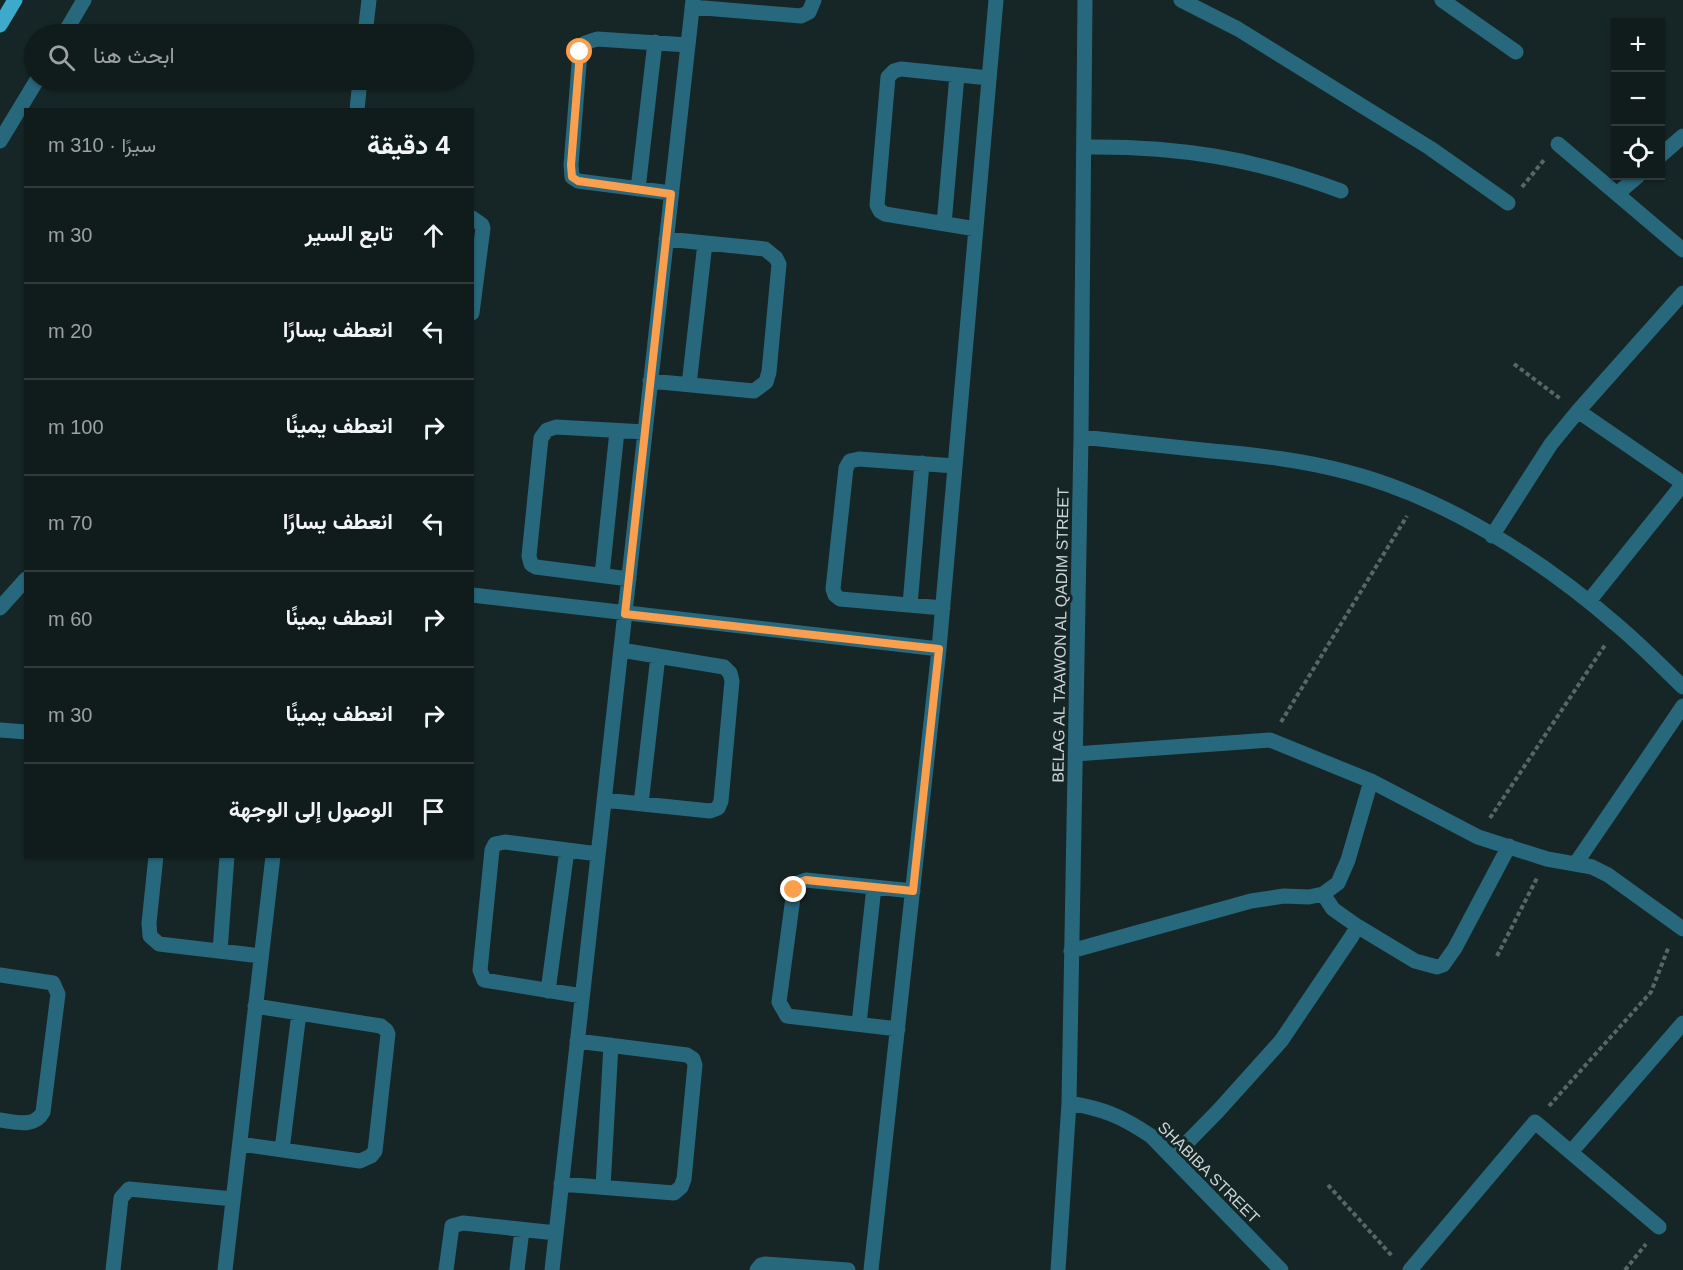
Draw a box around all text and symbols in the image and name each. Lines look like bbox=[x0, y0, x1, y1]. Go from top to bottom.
map controls bbox=[1611, 18, 1665, 180]
button: + bbox=[1611, 18, 1665, 72]
search box bbox=[24, 24, 474, 90]
route start bbox=[566, 38, 592, 64]
icon: search bbox=[45, 41, 78, 74]
text: ابحث هنا bbox=[93, 43, 175, 68]
button: − bbox=[1611, 72, 1665, 126]
button: locate bbox=[1611, 126, 1665, 180]
text: 4 دقيقة bbox=[367, 130, 450, 160]
text: سيرًا · 310 m bbox=[48, 134, 156, 156]
icon: ahead bbox=[417, 219, 450, 252]
text: تابع السير bbox=[305, 221, 393, 246]
text: 30 m bbox=[48, 224, 92, 246]
icon: left bbox=[417, 315, 450, 348]
text: انعطف يسارًا bbox=[283, 317, 393, 342]
text: 20 m bbox=[48, 320, 92, 342]
icon: right bbox=[417, 411, 450, 444]
text: انعطف يمينًا bbox=[285, 413, 393, 438]
text: 100 m bbox=[48, 416, 104, 438]
street label: BELAG AL TAAWON AL QADIM STREET bbox=[1049, 487, 1072, 783]
icon: left bbox=[417, 507, 450, 540]
text: انعطف يسارًا bbox=[283, 509, 393, 534]
text: 70 m bbox=[48, 512, 92, 534]
icon: right bbox=[417, 603, 450, 636]
text: انعطف يمينًا bbox=[285, 605, 393, 630]
text: 60 m bbox=[48, 608, 92, 630]
icon: right bbox=[417, 699, 450, 732]
text: انعطف يمينًا bbox=[285, 701, 393, 726]
text: 30 m bbox=[48, 704, 92, 726]
icon: arrive bbox=[417, 795, 450, 828]
text: الوصول إلى الوجهة bbox=[229, 797, 393, 822]
route end bbox=[780, 876, 806, 902]
street label: SHABIBA STREET bbox=[1155, 1118, 1263, 1227]

